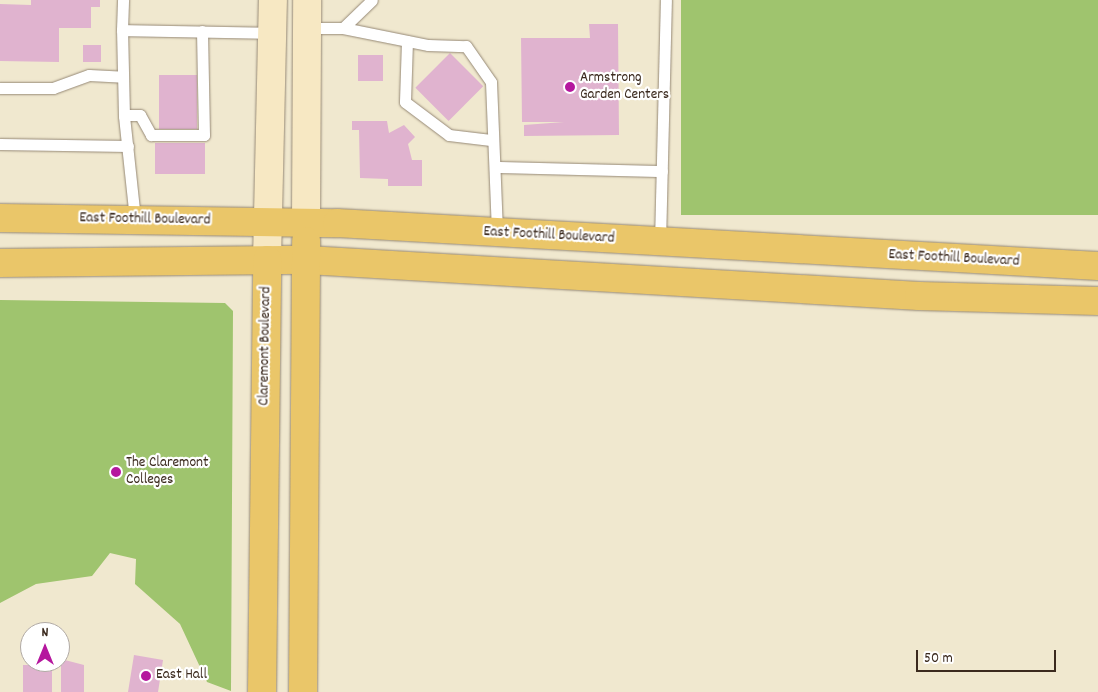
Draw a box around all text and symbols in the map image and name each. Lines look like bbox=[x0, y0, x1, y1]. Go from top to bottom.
place label: Armstrong Garden Centers bbox=[580, 69, 669, 104]
marker: Armstrong Garden Centers bbox=[564, 81, 576, 93]
street label: East Foothill Boulevard bbox=[79, 210, 211, 230]
street label: East Foothill Boulevard bbox=[483, 224, 615, 248]
street label: East Foothill Boulevard bbox=[888, 247, 1020, 271]
street label: Claremont Boulevard bbox=[256, 286, 276, 406]
place label: The Claremont Colleges bbox=[126, 454, 209, 489]
marker: The Claremont Colleges bbox=[110, 466, 122, 478]
north arrow bbox=[20, 622, 70, 672]
text: N bbox=[42, 623, 48, 643]
scale bar bbox=[918, 640, 1058, 672]
text: 50 m bbox=[924, 648, 953, 670]
place label: East Hall bbox=[156, 667, 207, 685]
marker: East Hall bbox=[140, 670, 152, 682]

